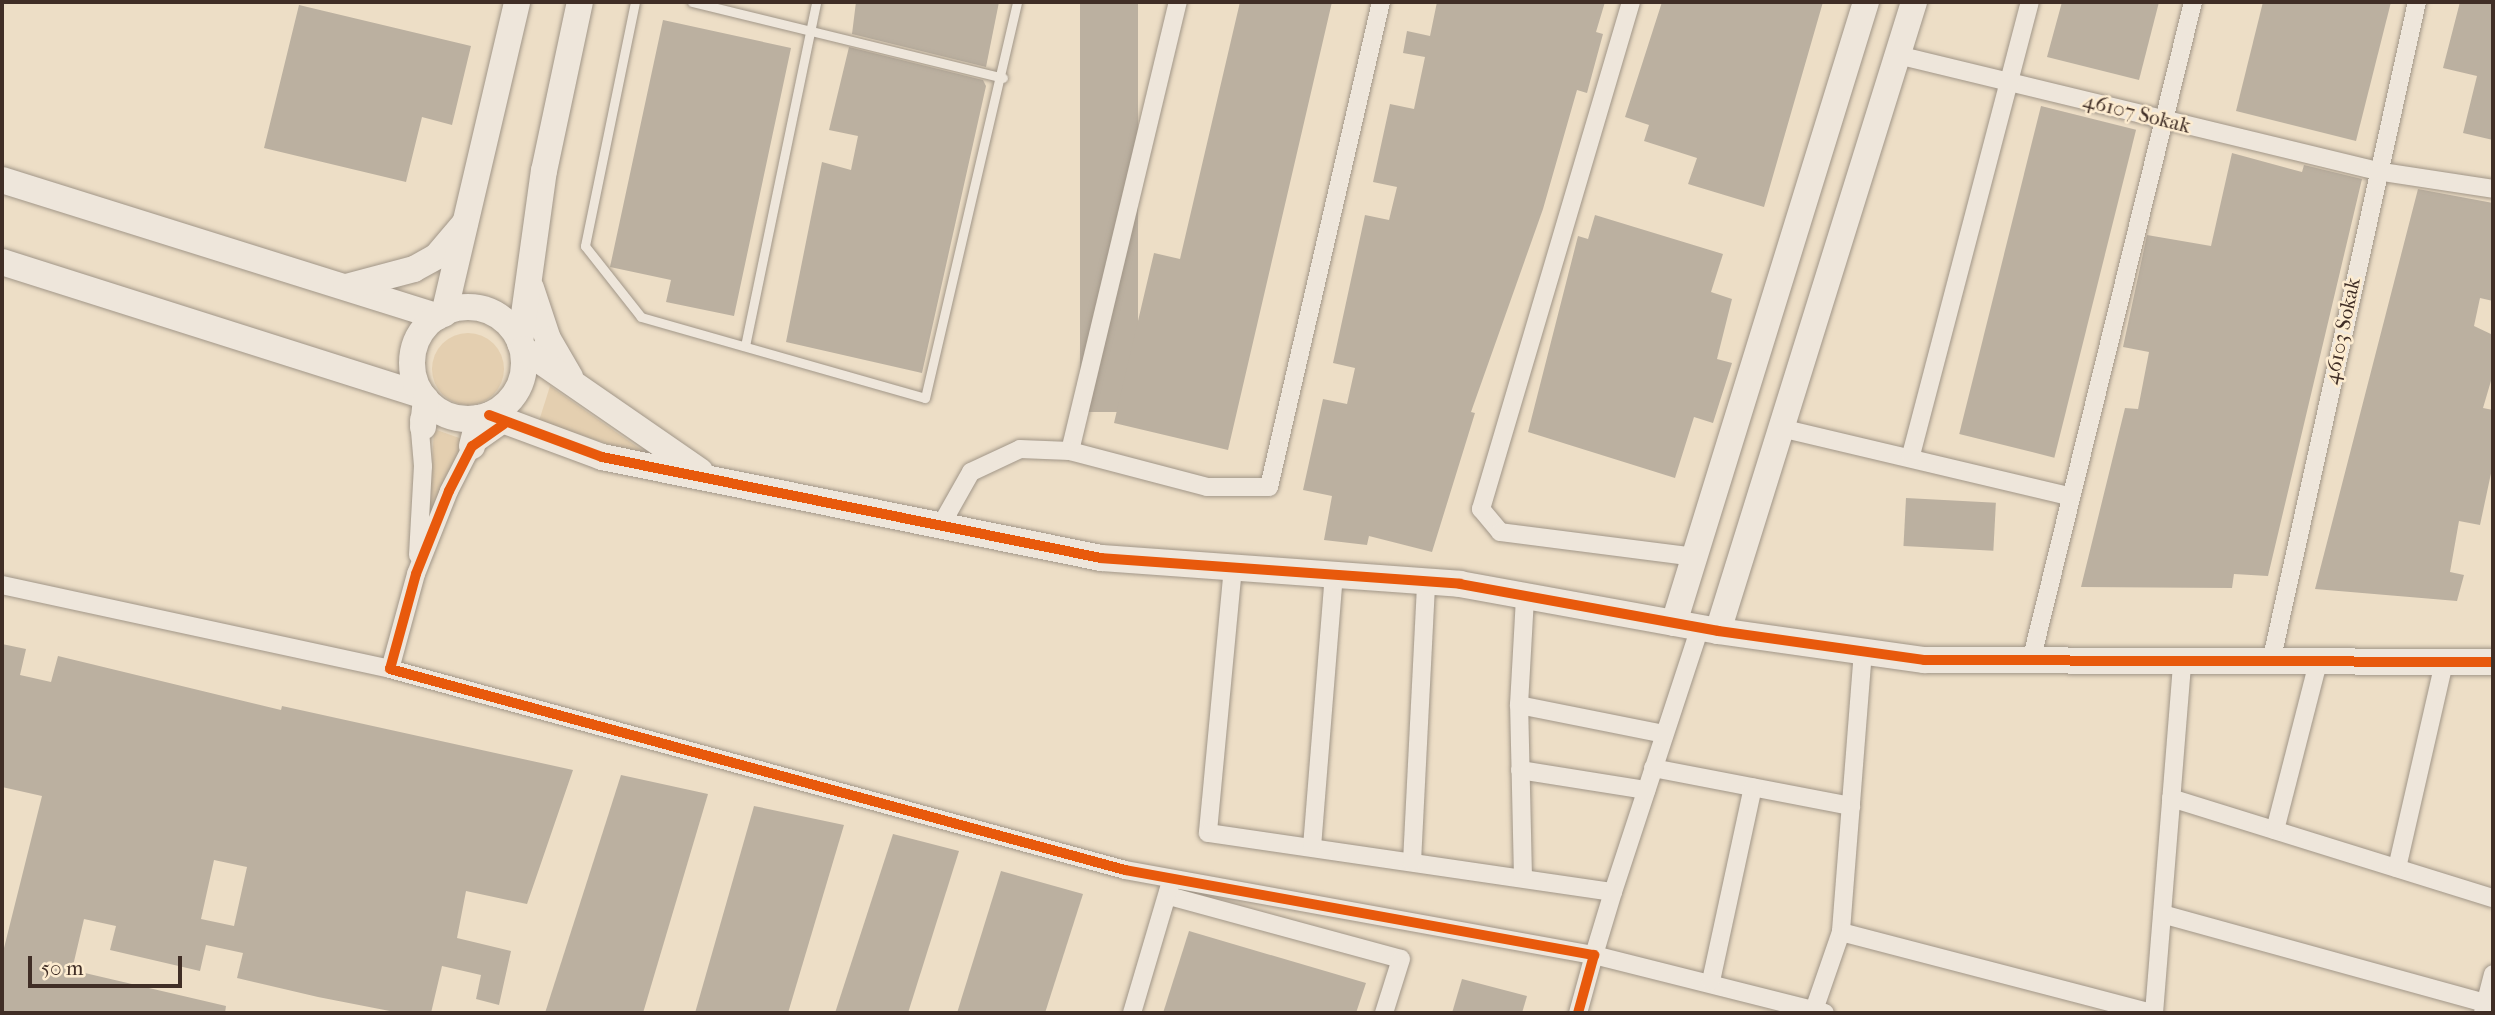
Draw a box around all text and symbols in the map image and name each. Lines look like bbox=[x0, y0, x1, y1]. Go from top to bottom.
street label: 46107 Sokak bbox=[2081, 87, 2193, 139]
street label: 46103 Sokak bbox=[2318, 275, 2366, 387]
scale bar bbox=[32, 942, 186, 986]
text: 50 m bbox=[41, 956, 84, 980]

